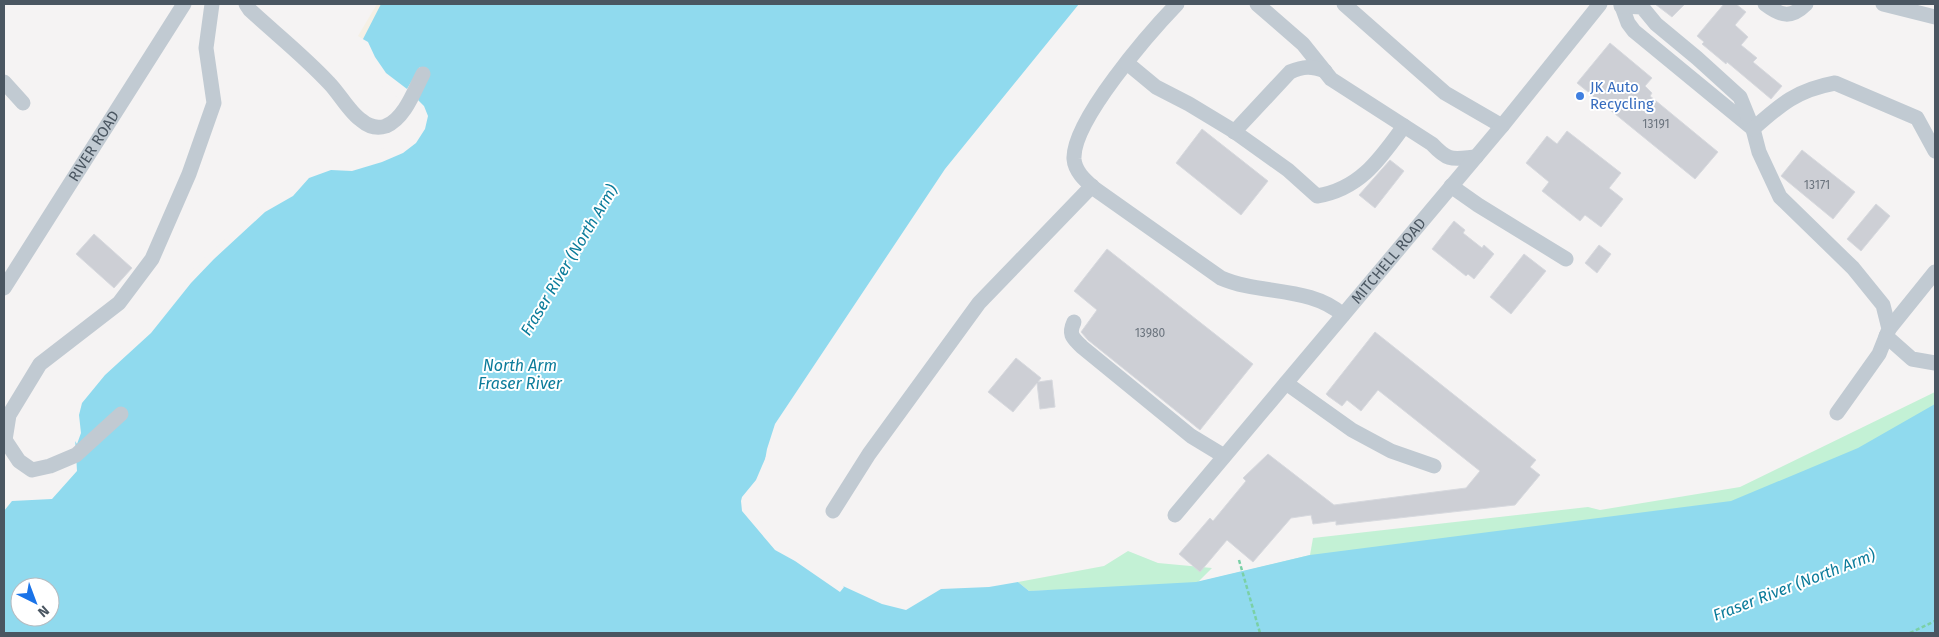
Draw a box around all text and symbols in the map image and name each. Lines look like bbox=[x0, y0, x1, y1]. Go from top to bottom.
place label: JK Auto Recycling bbox=[1590, 78, 1654, 113]
marker: JK Auto Recycling bbox=[1574, 90, 1586, 102]
street label: RIVER ROAD bbox=[65, 107, 123, 185]
house number: 13191 bbox=[1642, 117, 1670, 131]
house number: 13171 bbox=[1804, 178, 1830, 192]
water label: Fraser River (North Arm) bbox=[516, 181, 622, 339]
street label: MITCHELL ROAD bbox=[1348, 214, 1430, 307]
house number: 13980 bbox=[1135, 326, 1166, 340]
water label: North Arm Fraser River bbox=[478, 356, 563, 393]
water label: Fraser River (North Arm) bbox=[1710, 545, 1878, 625]
north arrow bbox=[10, 577, 60, 627]
text: N bbox=[34, 602, 53, 621]

